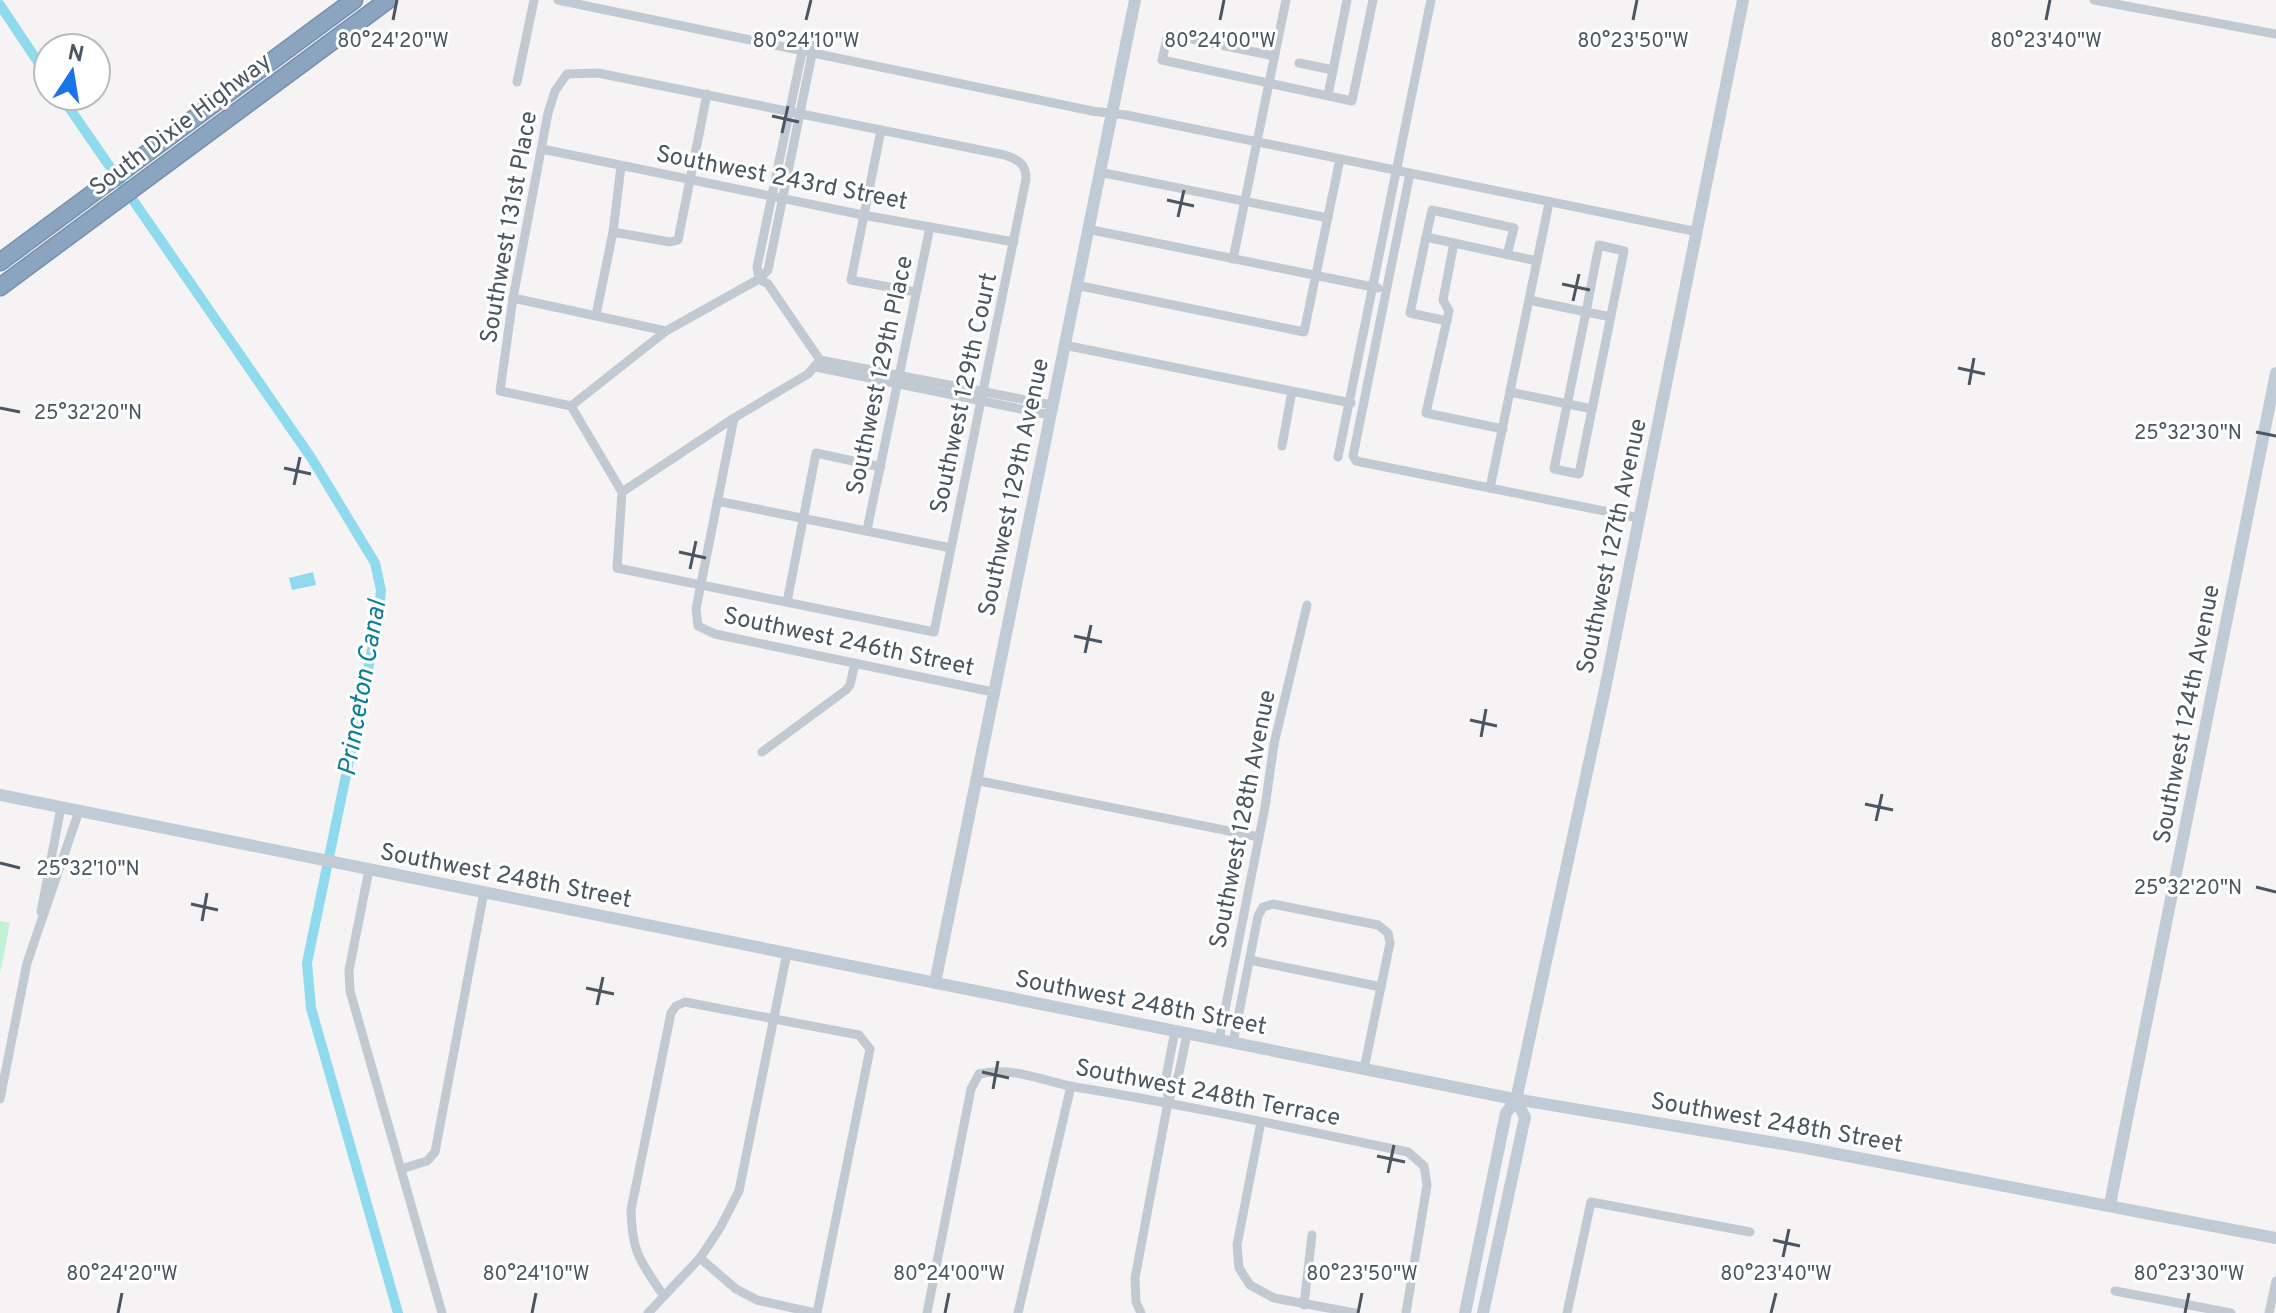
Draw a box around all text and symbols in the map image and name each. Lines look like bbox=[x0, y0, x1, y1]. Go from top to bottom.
text: 80°24'20"W bbox=[337, 29, 449, 55]
text: 80°24'10"W bbox=[753, 29, 859, 55]
text: 80°24'00"W bbox=[1164, 29, 1276, 55]
text: 80°23'50"W bbox=[1577, 29, 1689, 55]
text: 80°23'40"W bbox=[1990, 29, 2102, 55]
north arrow bbox=[32, 32, 112, 112]
text: N bbox=[65, 40, 86, 70]
street label: South Dixie Highway bbox=[84, 47, 278, 204]
street label: Southwest 131st Place bbox=[475, 109, 545, 346]
street label: Southwest 243rd Street bbox=[653, 140, 910, 218]
street label: Southwest 129th Place bbox=[841, 253, 921, 498]
street label: Southwest 129th Court bbox=[925, 270, 1005, 516]
street label: Southwest 129th Avenue bbox=[973, 356, 1057, 619]
text: 25°32'20"N bbox=[34, 401, 142, 427]
street label: Southwest 127th Avenue bbox=[1571, 416, 1655, 677]
text: 25°32'30"N bbox=[2134, 421, 2242, 447]
street label: Southwest 124th Avenue bbox=[2148, 582, 2228, 847]
water label: Princeton Canal bbox=[332, 597, 395, 779]
street label: Southwest 246th Street bbox=[720, 602, 977, 684]
street label: Southwest 128th Avenue bbox=[1204, 687, 1284, 951]
street label: Southwest 248th Street bbox=[377, 838, 634, 916]
text: 25°32'10"N bbox=[36, 857, 140, 883]
text: 25°32'20"N bbox=[2134, 876, 2242, 902]
street label: Southwest 248th Street bbox=[1012, 965, 1269, 1043]
street label: Southwest 248th Terrace bbox=[1072, 1054, 1343, 1134]
street label: Southwest 248th Street bbox=[1648, 1087, 1905, 1161]
text: 80°24'20"W bbox=[66, 1262, 178, 1288]
text: 80°24'10"W bbox=[483, 1262, 589, 1288]
text: 80°24'00"W bbox=[893, 1262, 1005, 1288]
text: 80°23'50"W bbox=[1306, 1262, 1418, 1288]
text: 80°23'40"W bbox=[1720, 1262, 1832, 1288]
text: 80°23'30"W bbox=[2133, 1262, 2245, 1288]

